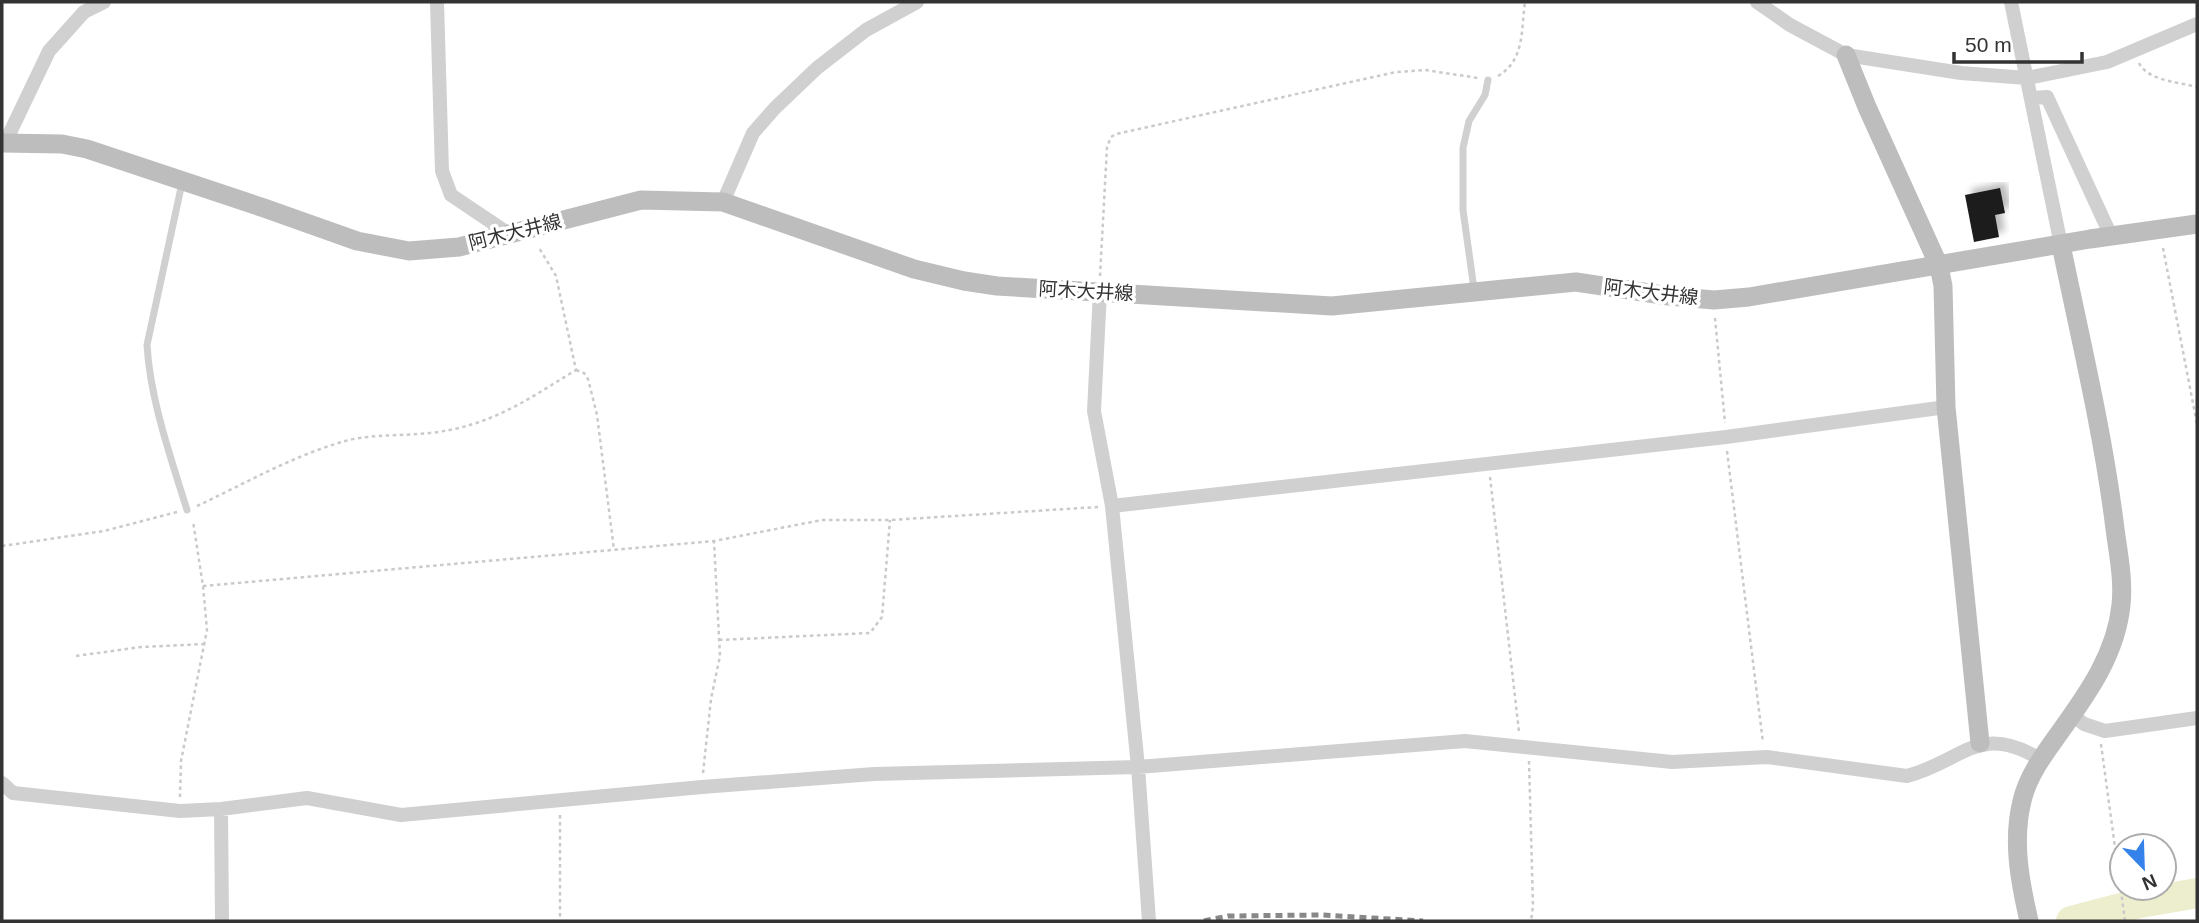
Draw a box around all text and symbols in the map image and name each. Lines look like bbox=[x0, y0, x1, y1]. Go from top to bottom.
scale bar bbox=[1954, 21, 2082, 65]
text: 50 m bbox=[1965, 33, 2012, 56]
street label: 阿木大井線 bbox=[466, 210, 564, 254]
street label: 阿木大井線 bbox=[1603, 276, 1699, 308]
street label: 阿木大井線 bbox=[1038, 278, 1134, 304]
north arrow bbox=[2108, 832, 2178, 902]
text: N bbox=[2139, 870, 2160, 895]

